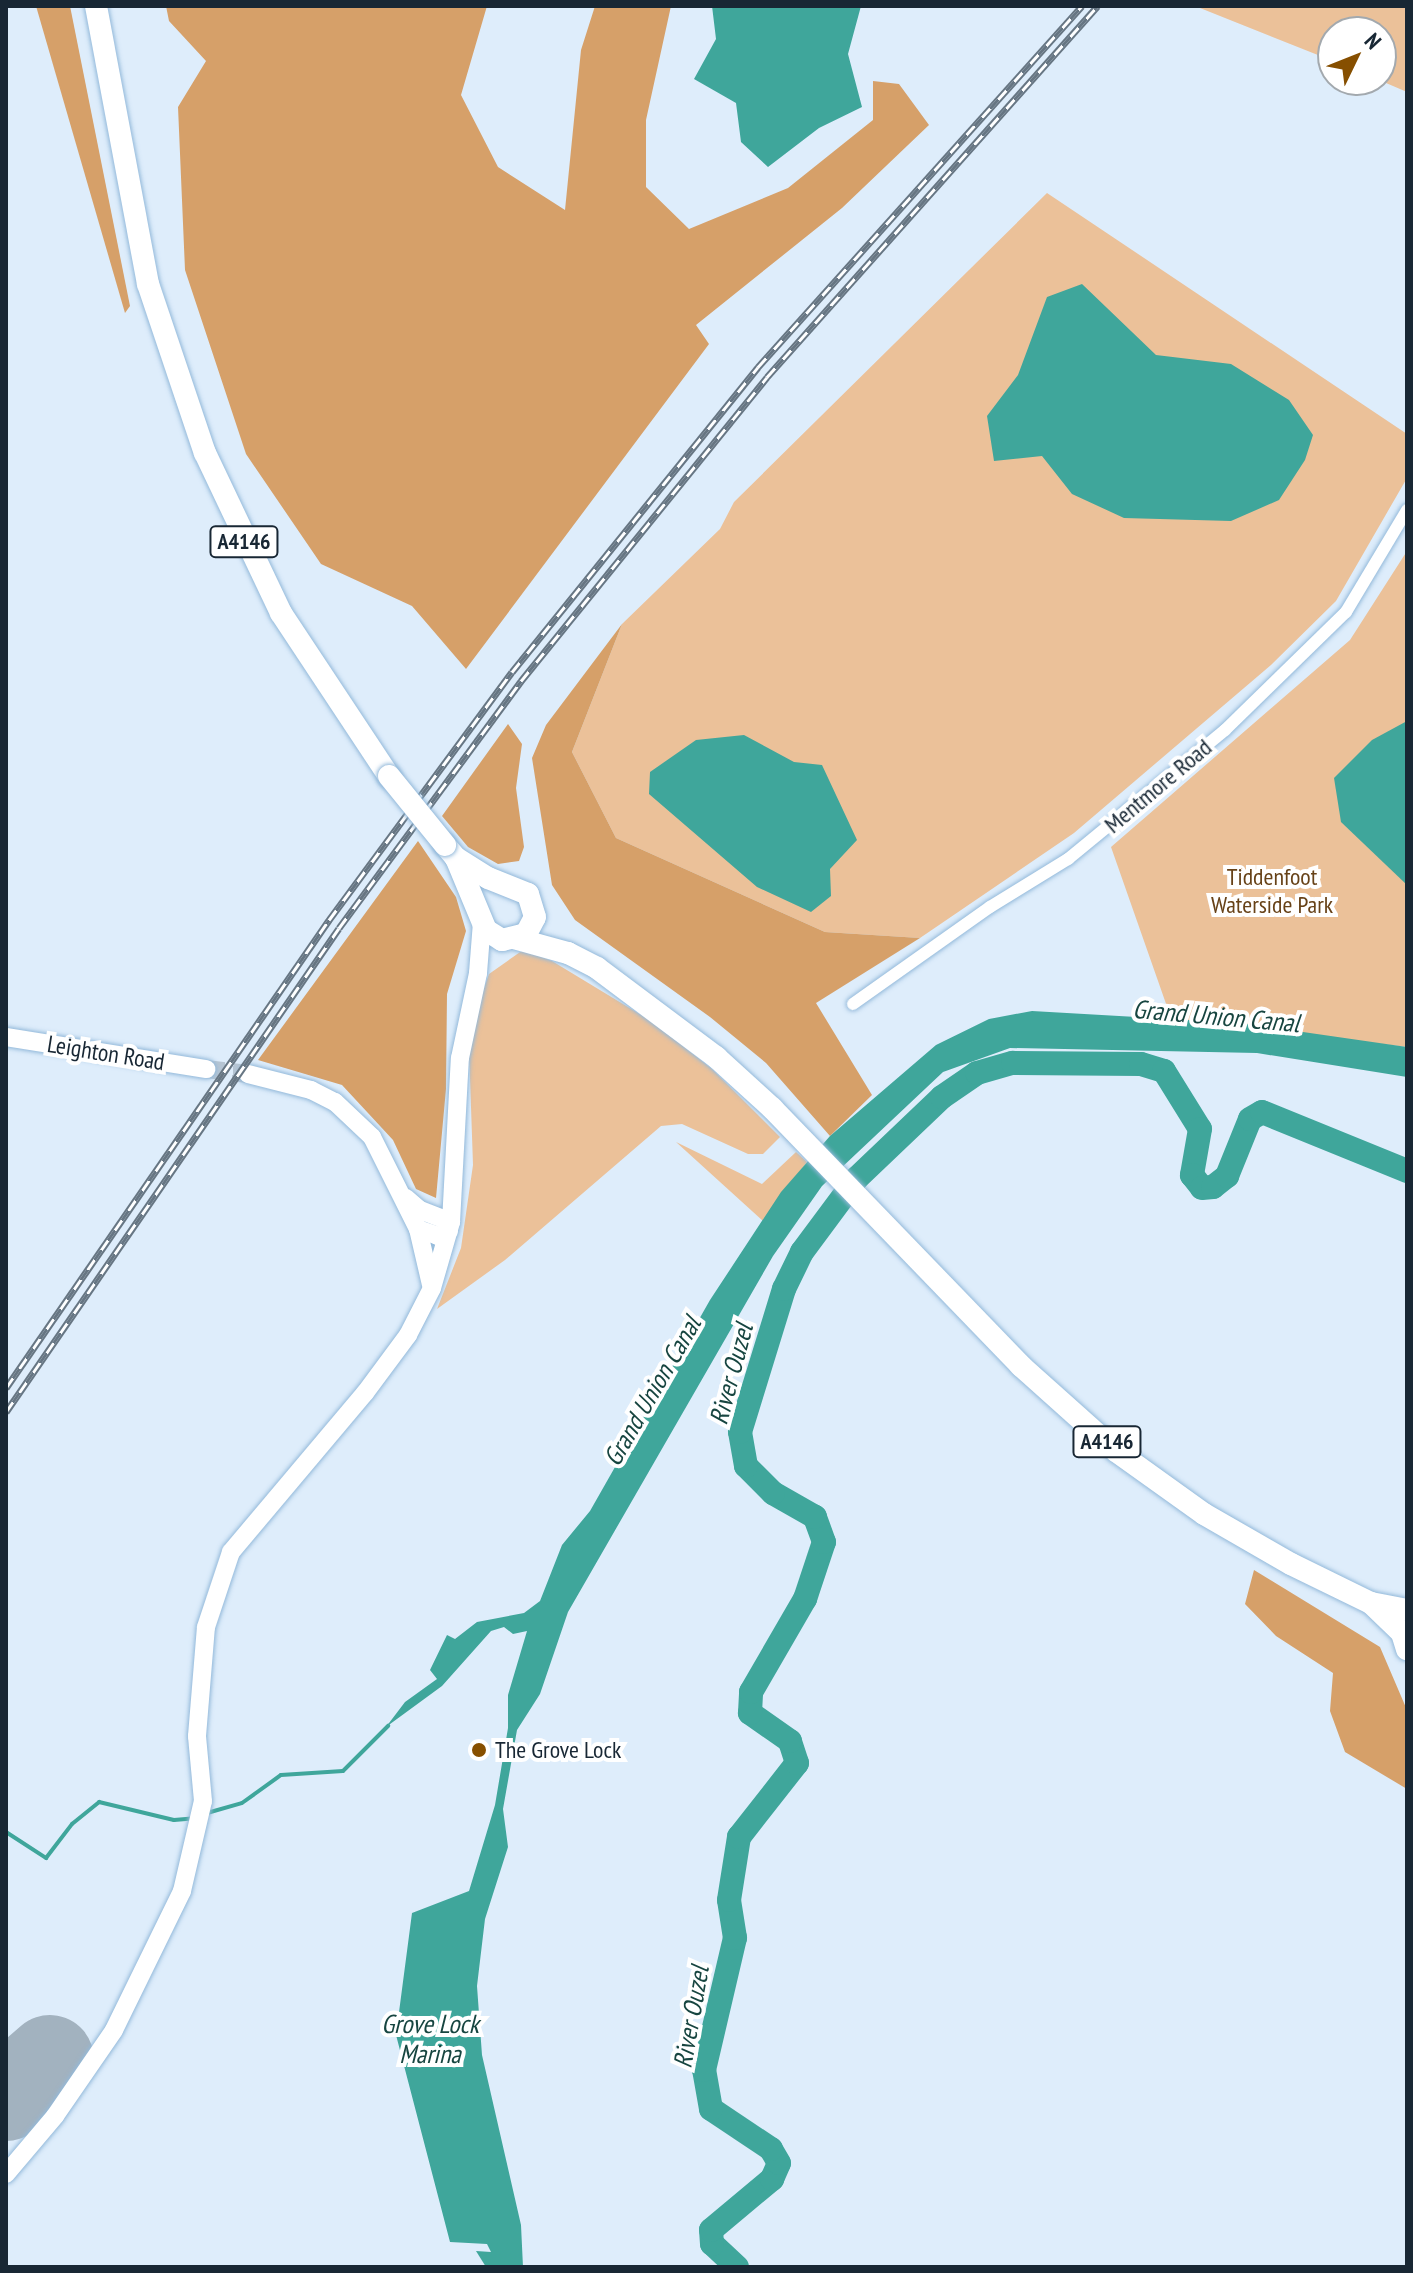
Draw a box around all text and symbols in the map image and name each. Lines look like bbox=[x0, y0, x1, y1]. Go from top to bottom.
north arrow bbox=[1317, 16, 1397, 96]
text: N bbox=[1359, 27, 1387, 55]
road number: A4146 bbox=[208, 524, 280, 560]
street label: Mentmore Road bbox=[1099, 733, 1217, 839]
park label: Tiddenfoot Waterside Park bbox=[1211, 863, 1333, 919]
water label: Grand Union Canal bbox=[1131, 993, 1301, 1039]
street label: Leighton Road bbox=[45, 1030, 167, 1076]
water label: Grand Union Canal bbox=[597, 1311, 707, 1471]
water label: River Ouzel bbox=[703, 1320, 759, 1428]
road number: A4146 bbox=[1071, 1424, 1143, 1460]
place label: The Grove Lock bbox=[495, 1736, 621, 1764]
marker: The Grove Lock bbox=[470, 1741, 488, 1759]
water label: River Ouzel bbox=[667, 1964, 715, 2070]
water label: Grove Lock Marina bbox=[381, 2008, 479, 2070]

